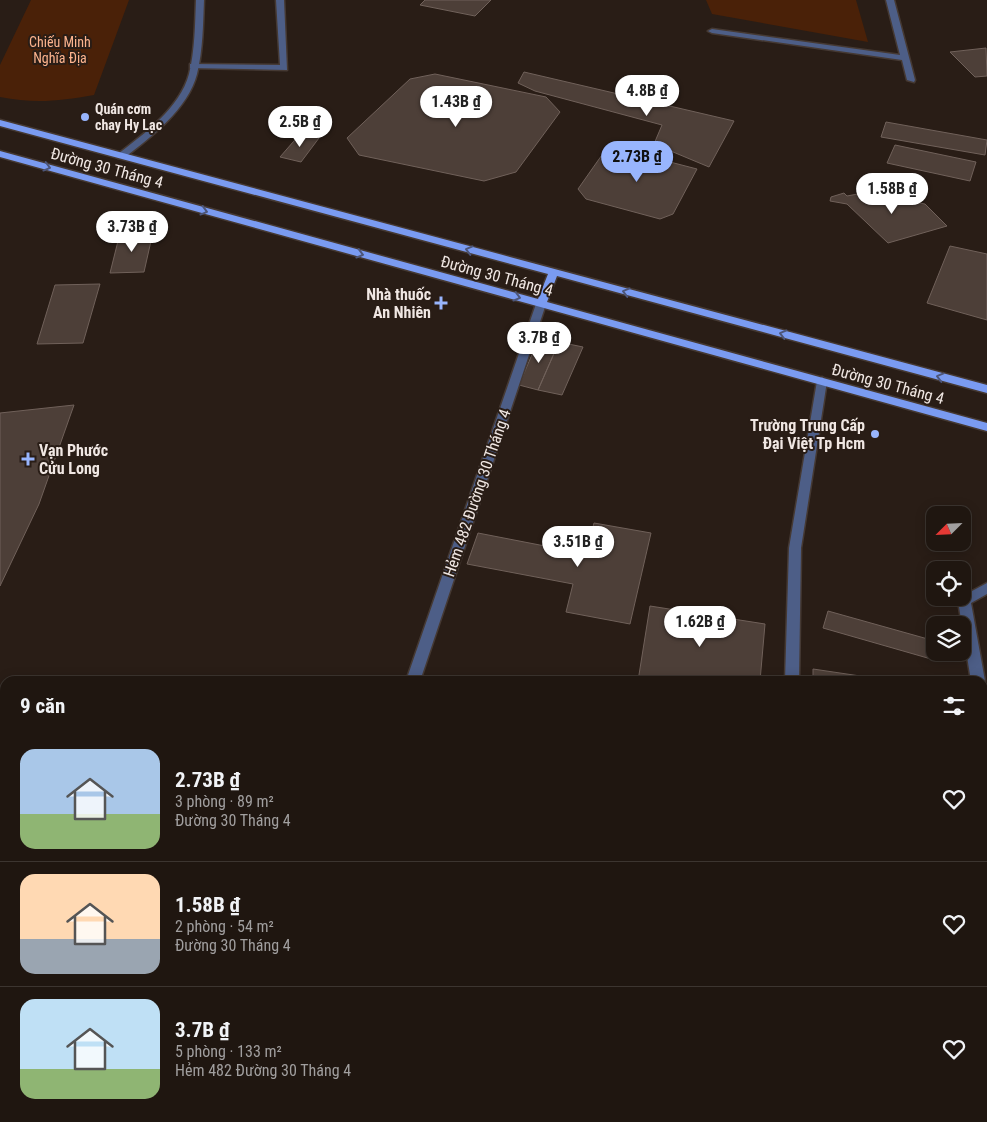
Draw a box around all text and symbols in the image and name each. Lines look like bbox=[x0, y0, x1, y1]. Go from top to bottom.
park label: Chiếu Minh Nghĩa Địa bbox=[29, 34, 91, 66]
pin: 4.8B ₫ bbox=[606, 74, 688, 117]
text: 4.8B ₫ bbox=[626, 81, 668, 100]
pin: 1.43B ₫ bbox=[410, 86, 502, 128]
text: 1.43B ₫ bbox=[431, 92, 481, 111]
place label: Quán cơm chay Hy Lạc bbox=[95, 101, 163, 133]
pin: 2.5B ₫ bbox=[259, 106, 341, 148]
marker: Quán cơm chay Hy Lạc bbox=[79, 111, 91, 123]
text: 2.5B ₫ bbox=[279, 112, 321, 131]
pin: 2.73B ₫ bbox=[591, 140, 683, 183]
street label: Đường 30 Tháng 4 bbox=[49, 144, 165, 192]
text: 2.73B ₫ bbox=[612, 147, 662, 166]
one-way arrow bbox=[42, 162, 51, 172]
pin: 1.58B ₫ bbox=[846, 172, 938, 215]
text: 1.58B ₫ bbox=[867, 179, 917, 198]
one-way arrow bbox=[199, 205, 207, 215]
pin: 3.73B ₫ bbox=[86, 210, 178, 253]
text: 3.73B ₫ bbox=[107, 217, 157, 236]
one-way arrow bbox=[466, 245, 474, 255]
one-way arrow bbox=[356, 248, 365, 259]
street label: Đường 30 Tháng 4 bbox=[439, 252, 555, 300]
place label: Nhà thuốc An Nhiên bbox=[366, 285, 431, 322]
one-way arrow bbox=[622, 287, 631, 298]
one-way arrow bbox=[512, 292, 520, 302]
marker: Nhà thuốc An Nhiên bbox=[435, 297, 447, 309]
pin: 3.7B ₫ bbox=[498, 322, 580, 364]
text: 3.7B ₫ bbox=[518, 328, 560, 347]
one-way arrow bbox=[779, 329, 787, 340]
street label: Đường 30 Tháng 4 bbox=[830, 360, 946, 408]
one-way arrow bbox=[936, 372, 944, 382]
street label: Hẻm 482 Đường 30 Tháng 4 bbox=[439, 407, 515, 579]
place label: Trường Trung Cấp Đại Việt Tp Hcm bbox=[750, 416, 865, 453]
marker: Trường Trung Cấp Đại Việt Tp Hcm bbox=[869, 428, 881, 440]
place label: Vạn Phước Cửu Long bbox=[39, 441, 108, 478]
marker: Vạn Phước Cửu Long bbox=[21, 452, 35, 466]
north arrow bbox=[926, 506, 971, 551]
map controls bbox=[926, 506, 971, 661]
pin: 3.51B ₫ bbox=[532, 526, 624, 568]
text: 3.51B ₫ bbox=[553, 532, 603, 551]
button: locate bbox=[926, 561, 971, 606]
pin: 1.62B ₫ bbox=[654, 606, 746, 648]
text: 1.62B ₫ bbox=[675, 612, 725, 631]
button: layers bbox=[926, 616, 971, 661]
icon: filters bbox=[940, 692, 968, 720]
text: 9 căn bbox=[20, 694, 65, 718]
text: 2.73B ₫ bbox=[175, 768, 240, 792]
icon: home bbox=[60, 769, 120, 829]
icon: heart bbox=[940, 785, 968, 813]
text: 3 phòng · 89 m² bbox=[175, 792, 274, 811]
text: Đường 30 Tháng 4 bbox=[175, 811, 291, 830]
text: 1.58B ₫ bbox=[175, 893, 240, 917]
icon: home bbox=[60, 894, 120, 954]
icon: heart bbox=[940, 910, 968, 938]
text: 2 phòng · 54 m² bbox=[175, 917, 274, 936]
text: Đường 30 Tháng 4 bbox=[175, 936, 291, 955]
text: 3.7B ₫ bbox=[175, 1018, 230, 1042]
icon: home bbox=[60, 1019, 120, 1079]
icon: heart bbox=[940, 1035, 968, 1063]
text: 5 phòng · 133 m² bbox=[175, 1042, 282, 1061]
text: Hẻm 482 Đường 30 Tháng 4 bbox=[175, 1061, 351, 1080]

